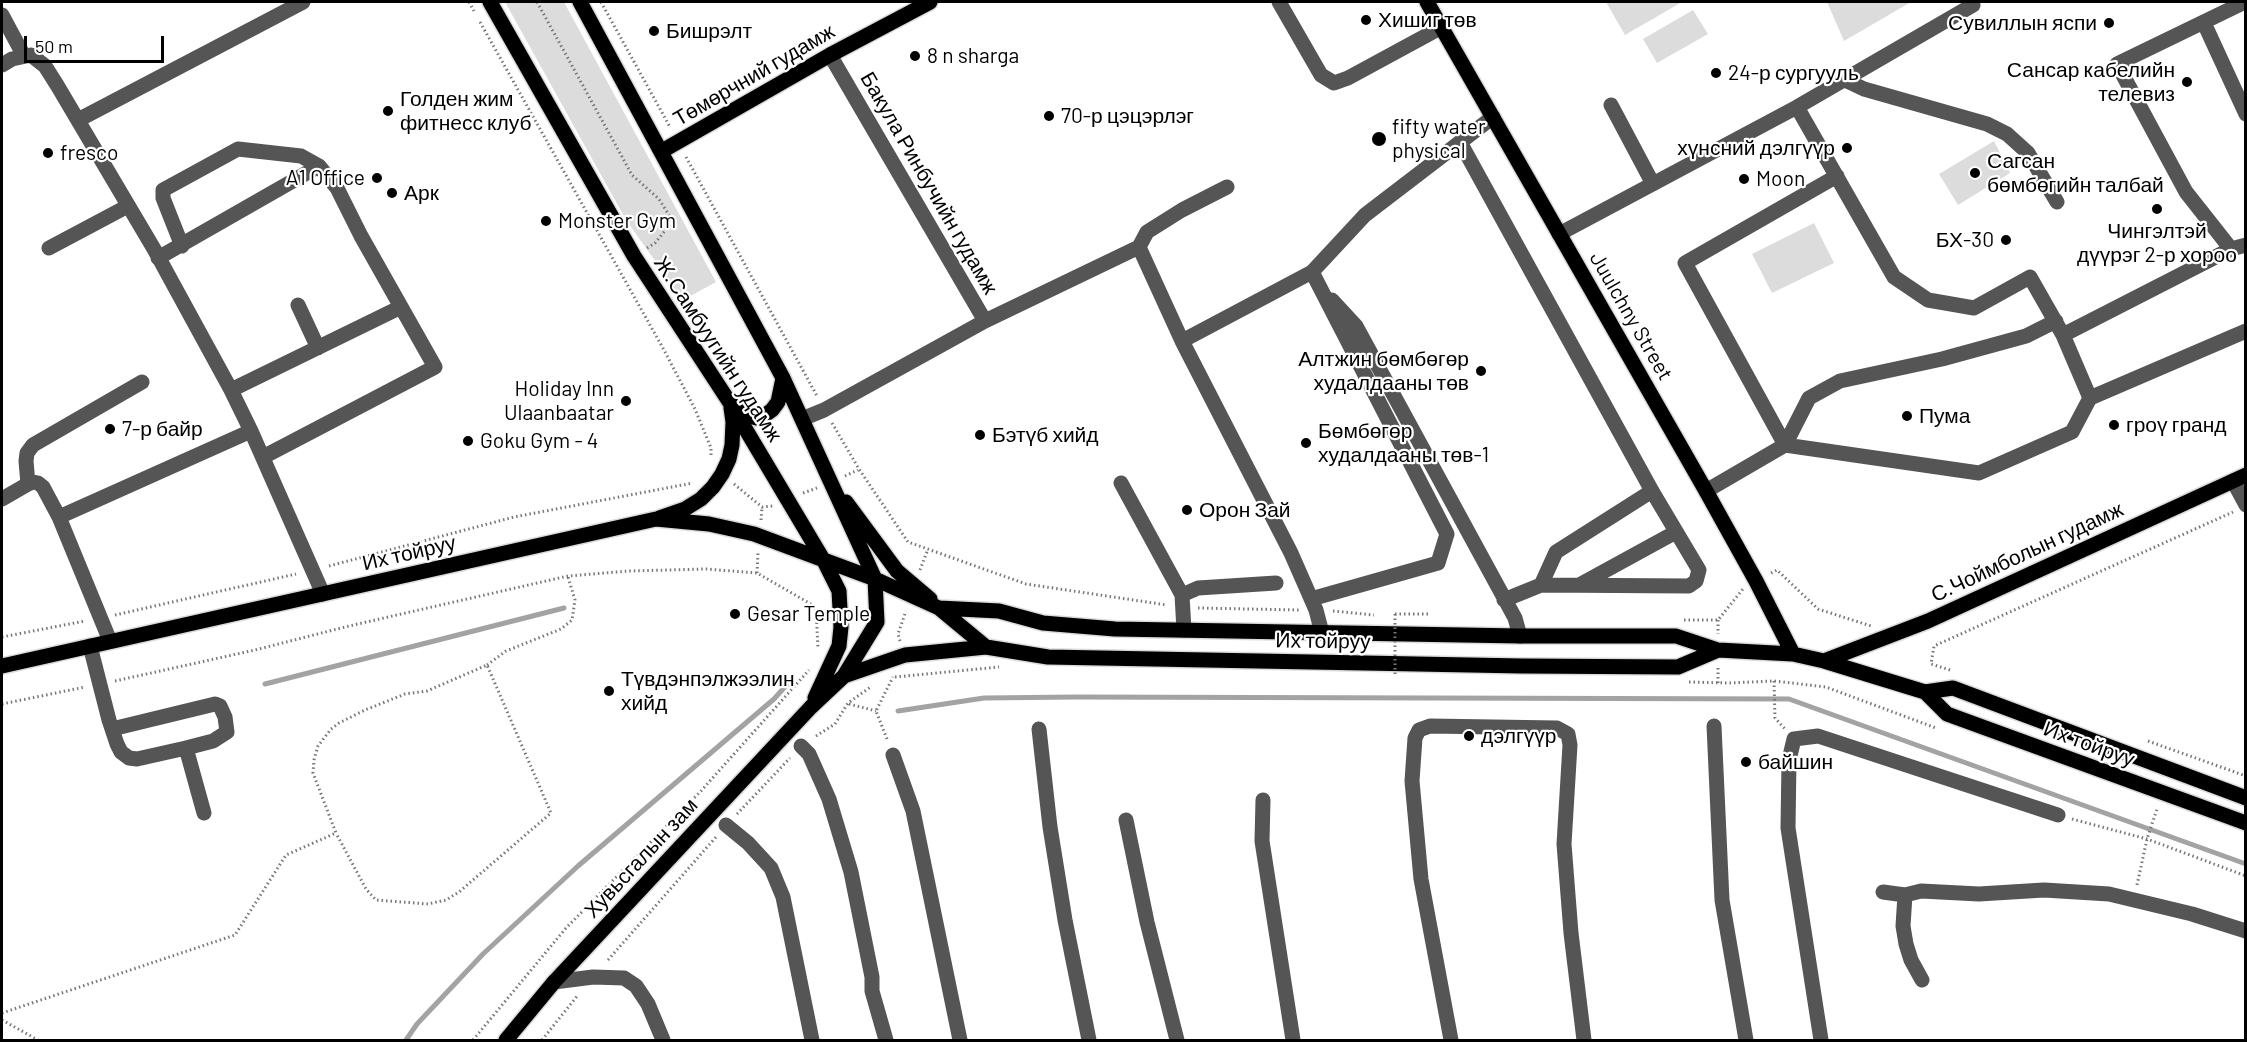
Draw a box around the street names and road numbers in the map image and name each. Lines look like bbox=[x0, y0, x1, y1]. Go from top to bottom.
street label: Төмөрчний гудамж bbox=[669, 19, 839, 131]
street label: Бакула Ринбучийн гудамж bbox=[855, 67, 1003, 299]
street label: Juulchny Street bbox=[1584, 247, 1678, 385]
street label: Ж.Самбуугийн гудамж bbox=[649, 252, 787, 446]
street label: С.Чоймболын гудамж bbox=[1927, 496, 2127, 608]
street label: Их тойруу bbox=[360, 530, 458, 576]
street label: Их тойруу bbox=[1275, 628, 1371, 654]
street label: Их тойруу bbox=[2040, 716, 2138, 772]
street label: Хувьсгалын зам bbox=[579, 793, 703, 923]

